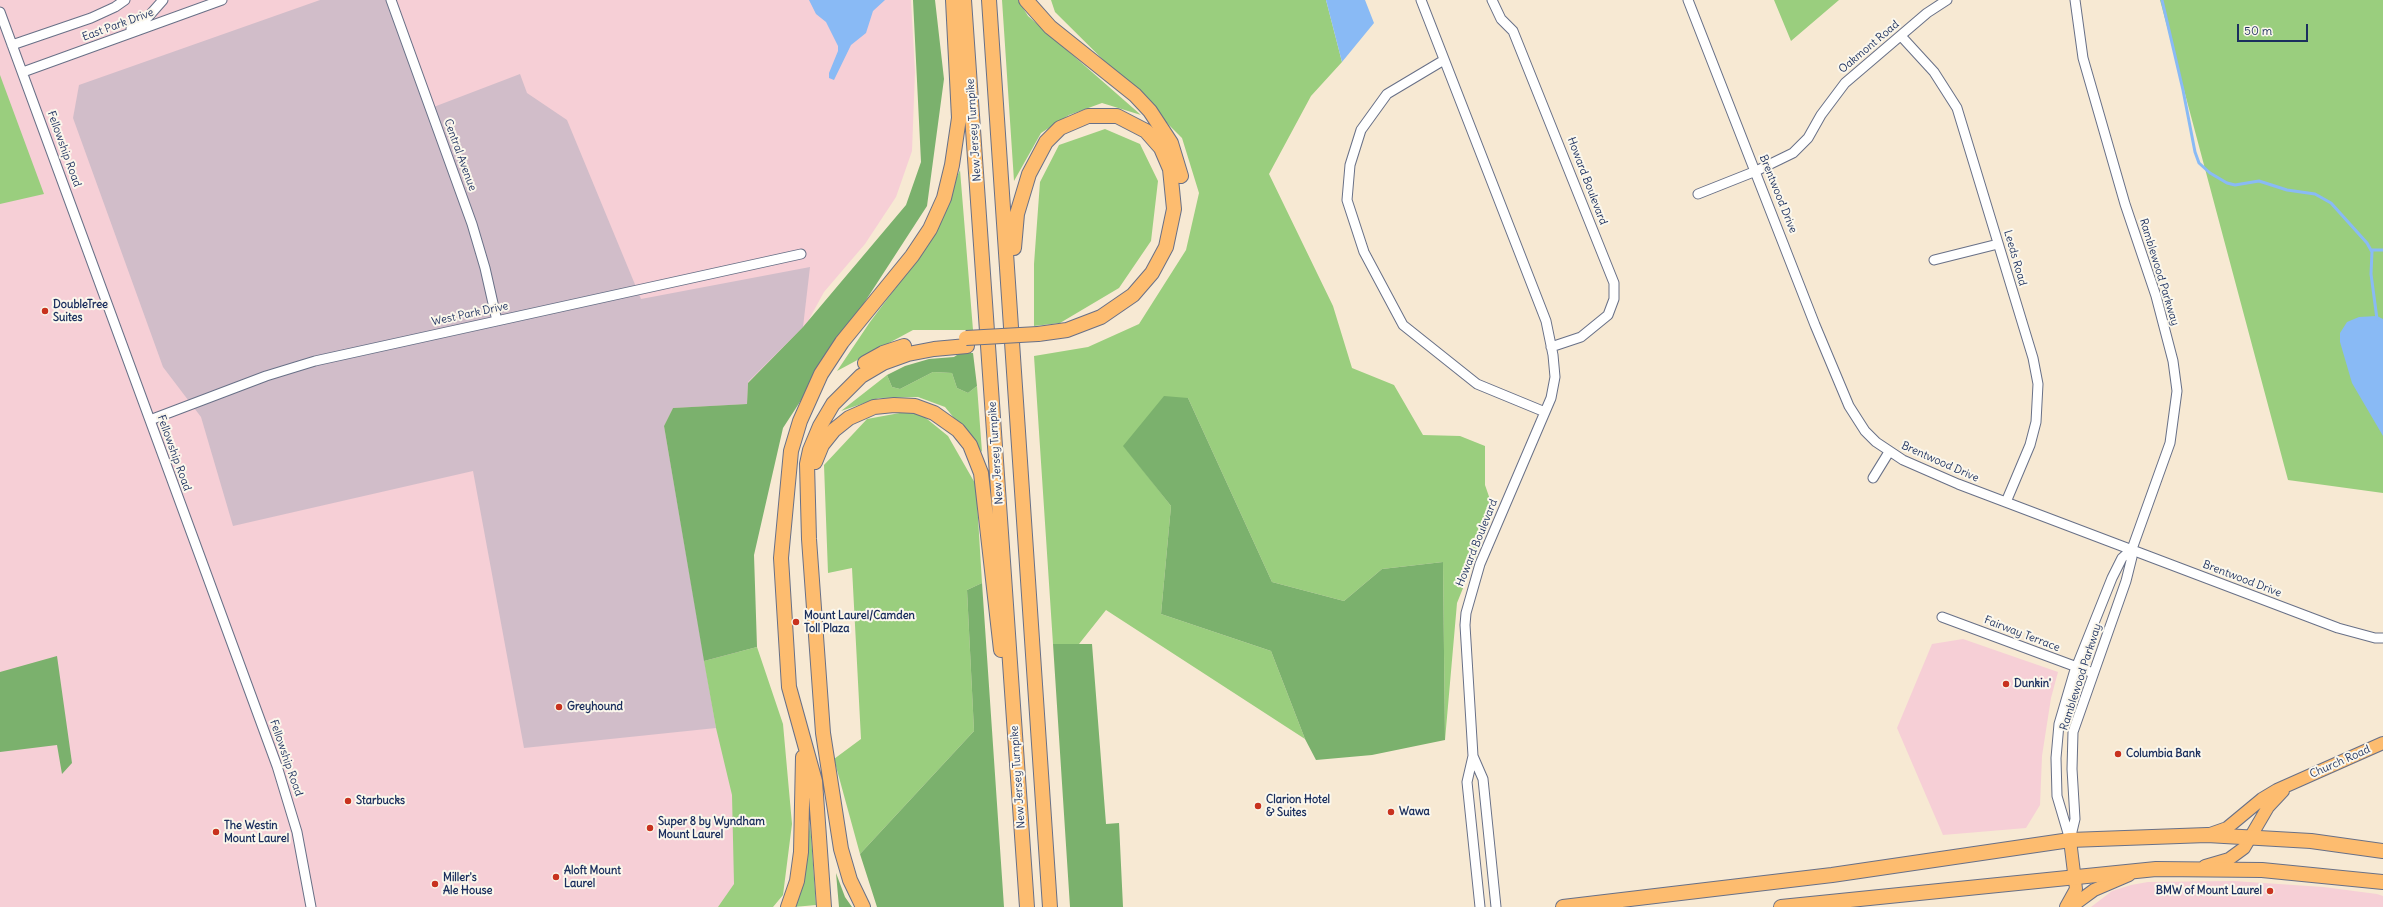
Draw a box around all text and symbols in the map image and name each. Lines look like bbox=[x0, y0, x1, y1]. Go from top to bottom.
street label: East Park Drive bbox=[80, 6, 156, 44]
scale bar bbox=[2239, 16, 2310, 42]
street label: Oakmont Road bbox=[1836, 18, 1902, 76]
text: 50 m bbox=[2244, 23, 2272, 38]
street label: New Jersey Turnpike bbox=[964, 78, 984, 182]
street label: Fellowship Road bbox=[44, 109, 84, 189]
street label: Central Avenue bbox=[441, 117, 479, 193]
street label: Howard Boulevard bbox=[1564, 135, 1610, 227]
street label: Brentwood Drive bbox=[1756, 153, 1800, 235]
street label: Ramblewood Parkway bbox=[2136, 217, 2182, 327]
street label: Leeds Road bbox=[2001, 229, 2029, 287]
place label: DoubleTree Suites bbox=[53, 298, 108, 324]
street label: West Park Drive bbox=[430, 299, 510, 329]
marker: DoubleTree Suites bbox=[40, 306, 50, 316]
street label: New Jersey Turnpike bbox=[986, 401, 1006, 505]
street label: Fellowship Road bbox=[154, 413, 194, 493]
street label: Brentwood Drive bbox=[1899, 439, 1981, 485]
street label: Howard Boulevard bbox=[1453, 497, 1501, 589]
street label: Brentwood Drive bbox=[2201, 558, 2283, 600]
place label: Mount Laurel/Camden Toll Plaza bbox=[804, 609, 915, 635]
street label: Fairway Terrace bbox=[1982, 614, 2062, 654]
marker: Mount Laurel/Camden Toll Plaza bbox=[791, 617, 801, 627]
street label: Ramblewood Parkway bbox=[2058, 622, 2104, 732]
place label: Dunkin' bbox=[2014, 677, 2051, 691]
marker: Dunkin' bbox=[2001, 679, 2011, 689]
place label: Greyhound bbox=[567, 700, 623, 714]
marker: Greyhound bbox=[554, 702, 564, 712]
street label: Fellowship Road bbox=[267, 718, 305, 798]
street label: New Jersey Turnpike bbox=[1008, 725, 1028, 829]
street label: Church Road bbox=[2308, 743, 2372, 781]
place label: Columbia Bank bbox=[2126, 747, 2201, 761]
marker: Columbia Bank bbox=[2113, 749, 2123, 759]
place label: Clarion Hotel & Suites bbox=[1266, 793, 1330, 819]
place label: Starbucks bbox=[356, 794, 405, 808]
marker: Starbucks bbox=[343, 796, 353, 806]
marker: Clarion Hotel & Suites bbox=[1253, 801, 1263, 811]
place label: Wawa bbox=[1399, 805, 1430, 819]
marker: Wawa bbox=[1386, 807, 1396, 817]
place label: Super 8 by Wyndham Mount Laurel bbox=[658, 815, 765, 841]
place label: The Westin Mount Laurel bbox=[224, 819, 289, 845]
marker: Super 8 by Wyndham Mount Laurel bbox=[645, 823, 655, 833]
marker: The Westin Mount Laurel bbox=[211, 827, 221, 837]
place label: Aloft Mount Laurel bbox=[564, 864, 621, 890]
place label: Miller's Ale House bbox=[443, 871, 493, 897]
marker: Aloft Mount Laurel bbox=[551, 872, 561, 882]
marker: Miller's Ale House bbox=[430, 879, 440, 889]
place label: BMW of Mount Laurel bbox=[2156, 884, 2262, 898]
marker: BMW of Mount Laurel bbox=[2265, 886, 2275, 896]

